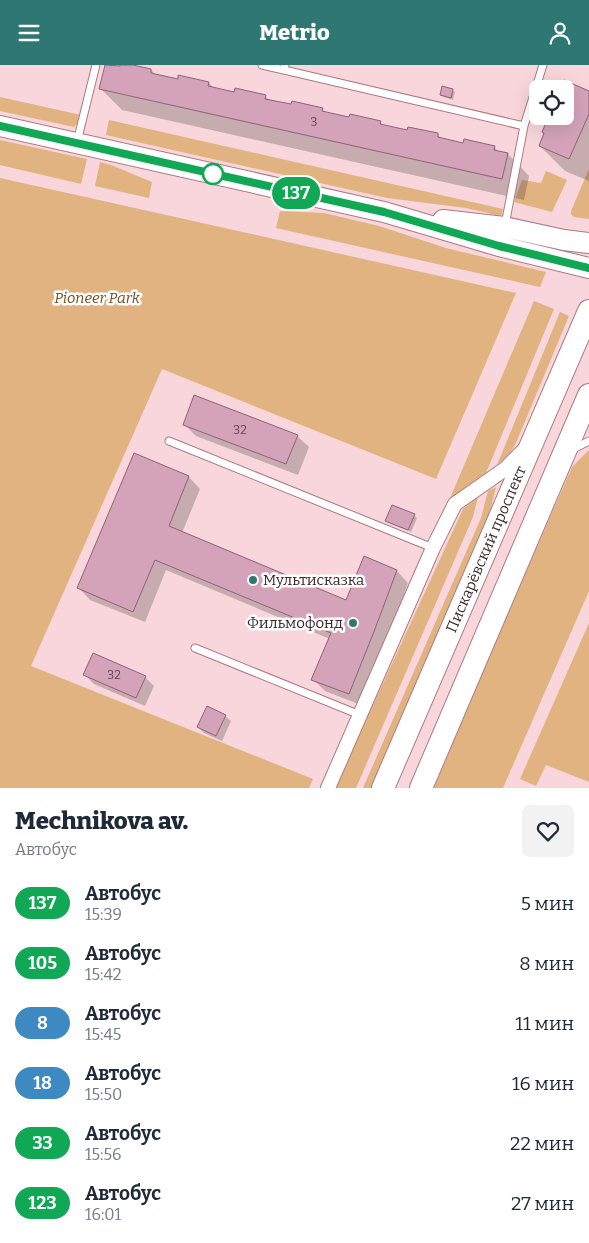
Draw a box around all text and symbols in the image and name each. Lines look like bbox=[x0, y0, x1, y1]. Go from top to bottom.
icon: menu bbox=[15, 19, 43, 47]
text: Metrio bbox=[259, 19, 330, 46]
icon: person bbox=[546, 19, 574, 47]
map controls bbox=[529, 80, 574, 125]
button: locate bbox=[529, 80, 574, 125]
house number: 3 bbox=[311, 115, 318, 129]
unlabelled marker bbox=[202, 163, 224, 185]
line badge: 137 bbox=[267, 177, 325, 209]
text: 137 bbox=[282, 182, 310, 204]
park label: Pioneer Park bbox=[54, 289, 141, 307]
house number: 32 bbox=[233, 423, 247, 437]
street label: Пискарёвский проспект bbox=[442, 463, 530, 635]
place label: Мультисказка bbox=[263, 571, 364, 589]
marker: Мультисказка bbox=[247, 574, 259, 586]
place label: Фильмофонд bbox=[247, 614, 343, 632]
marker: Фильмофонд bbox=[347, 617, 359, 629]
house number: 32 bbox=[107, 668, 121, 682]
button: heart bbox=[522, 805, 574, 857]
text: Mechnikova av. bbox=[15, 807, 188, 835]
text: Автобус bbox=[15, 840, 77, 859]
text: Автобус bbox=[85, 882, 161, 905]
text: 137 bbox=[29, 892, 56, 914]
text: 5 мин bbox=[521, 892, 574, 915]
text: 15:39 bbox=[85, 905, 122, 924]
text: Автобус bbox=[85, 942, 161, 965]
text: 105 bbox=[28, 952, 57, 974]
text: 8 мин bbox=[519, 952, 574, 975]
text: 15:42 bbox=[85, 965, 121, 984]
text: Автобус bbox=[85, 1002, 161, 1025]
text: 8 bbox=[37, 1012, 48, 1034]
text: 11 мин bbox=[515, 1012, 574, 1035]
text: 15:45 bbox=[85, 1025, 121, 1044]
text: Автобус bbox=[85, 1062, 161, 1085]
text: 18 bbox=[33, 1072, 52, 1094]
text: 16 мин bbox=[512, 1072, 574, 1095]
text: 15:50 bbox=[85, 1085, 122, 1104]
text: Автобус bbox=[85, 1122, 161, 1145]
text: 33 bbox=[32, 1132, 53, 1154]
text: 22 мин bbox=[510, 1132, 574, 1155]
text: 15:56 bbox=[85, 1145, 121, 1164]
text: Автобус bbox=[85, 1182, 161, 1205]
text: 123 bbox=[28, 1192, 57, 1214]
text: 27 мин bbox=[511, 1192, 574, 1215]
text: 16:01 bbox=[85, 1205, 121, 1224]

